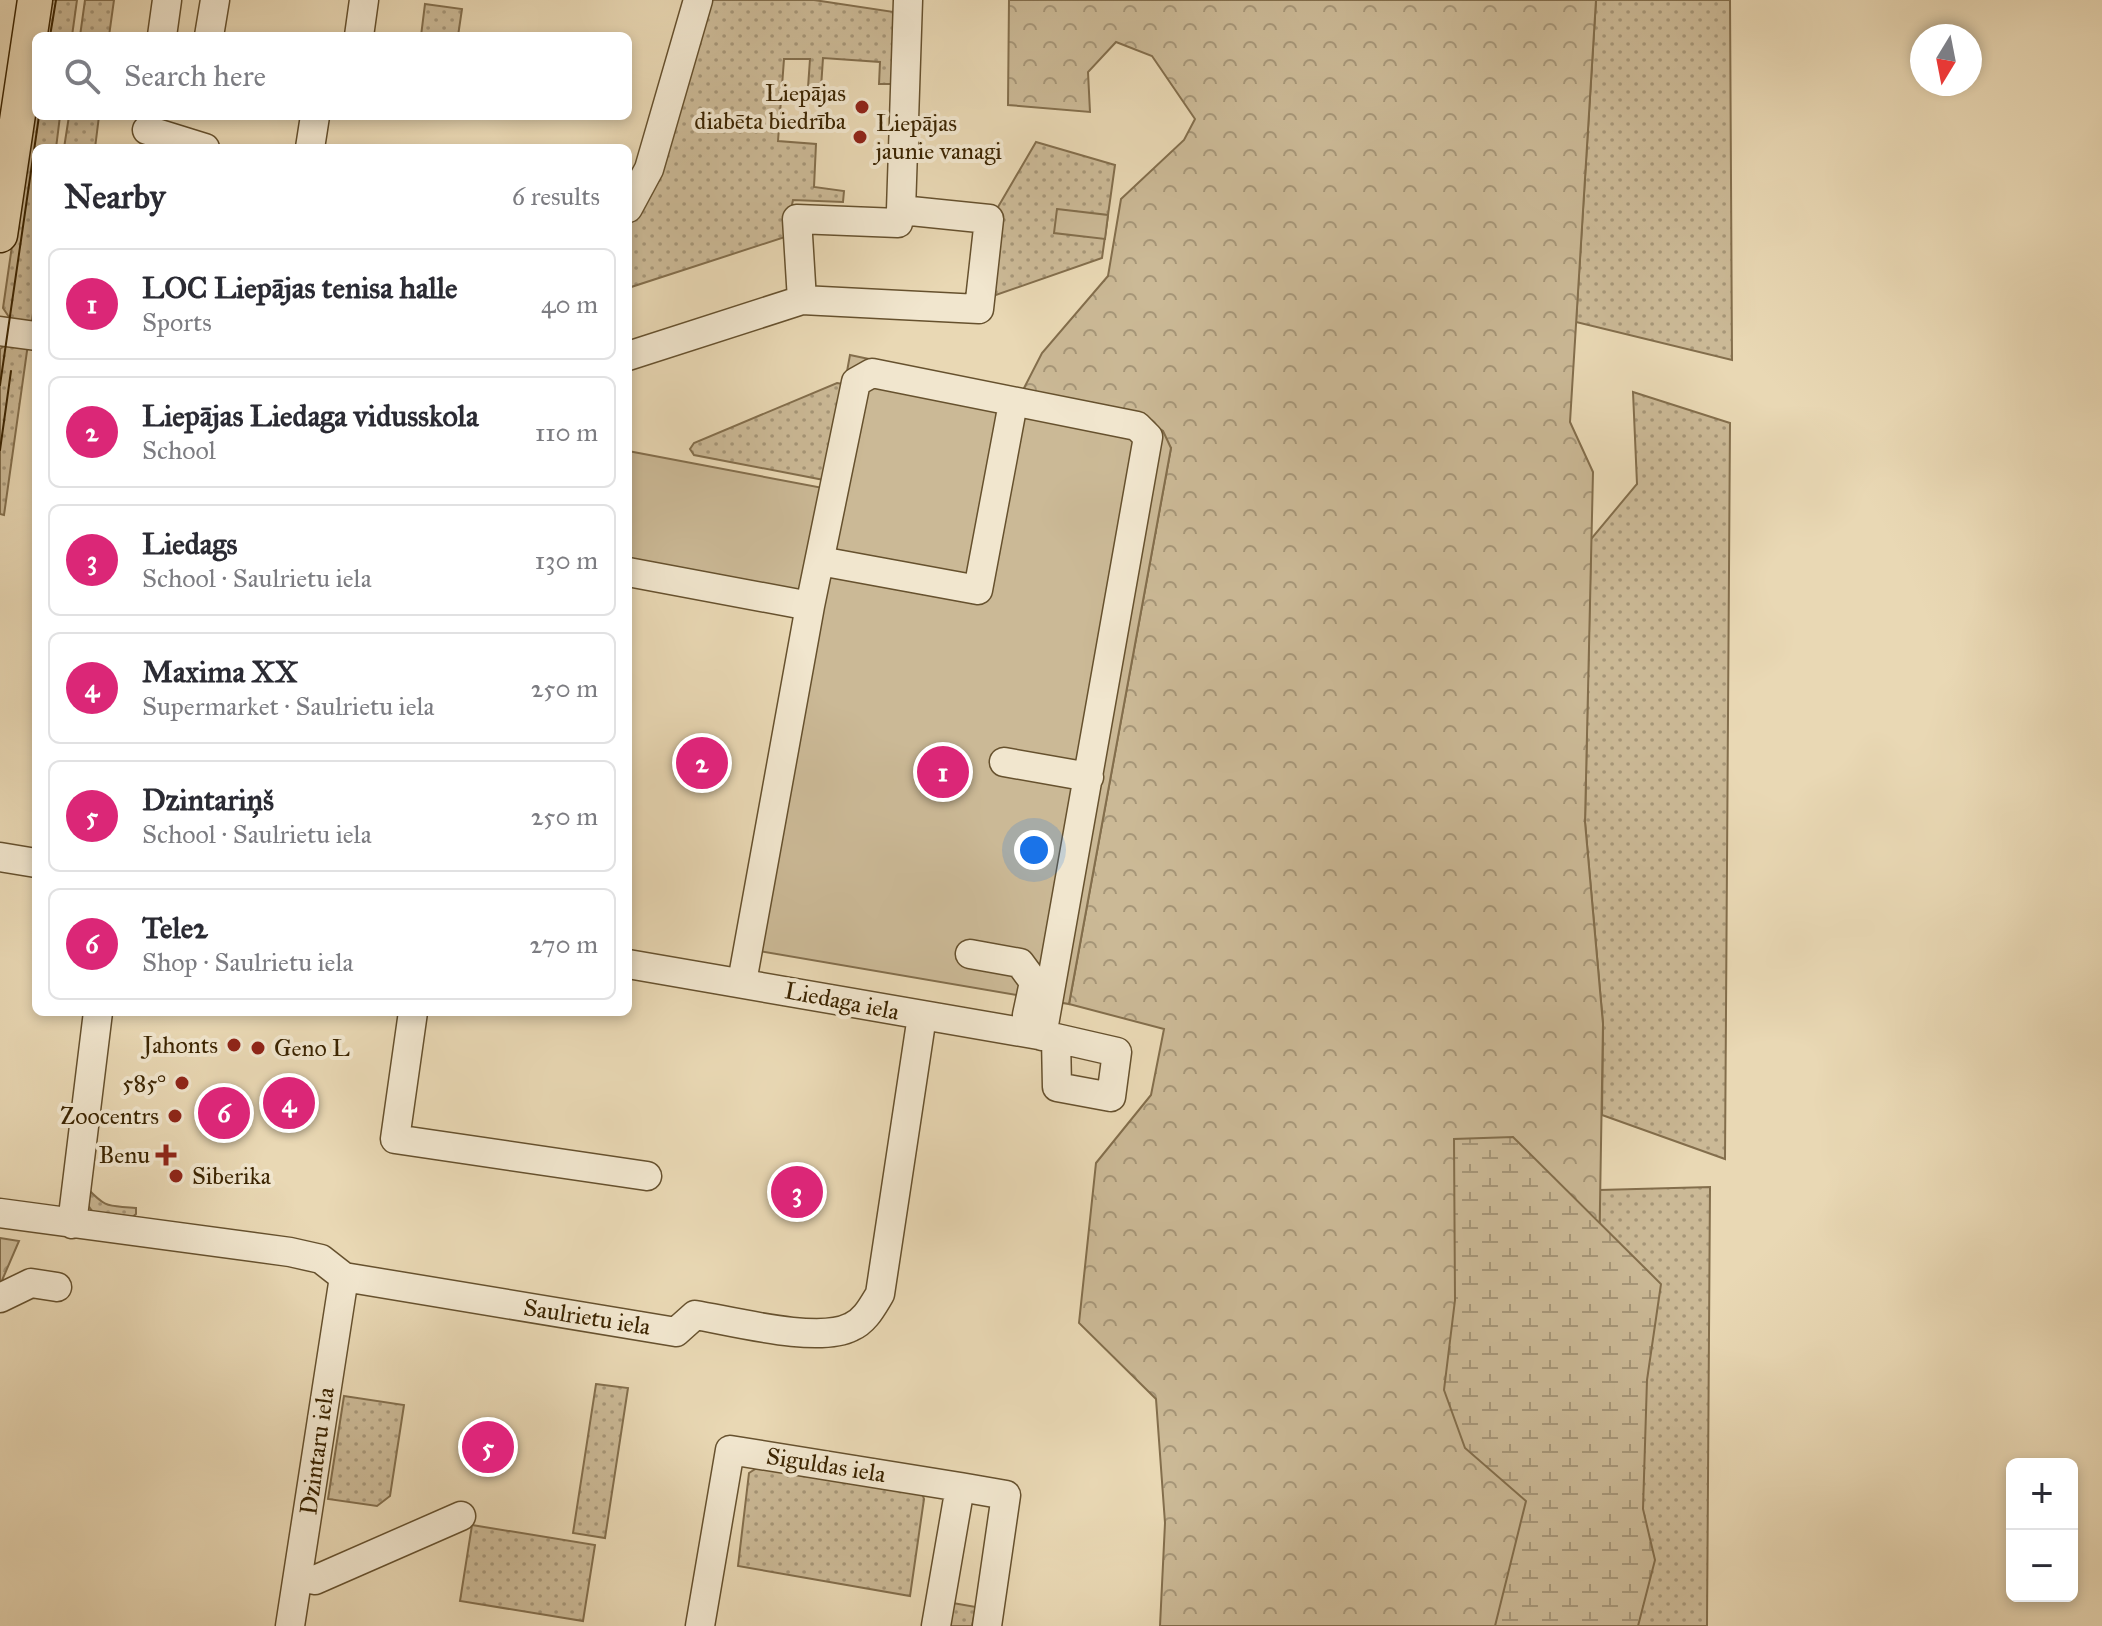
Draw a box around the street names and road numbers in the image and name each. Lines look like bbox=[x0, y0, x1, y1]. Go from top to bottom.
street label: Liedaga iela bbox=[782, 975, 903, 1027]
street label: Saulrietu iela bbox=[521, 1292, 654, 1342]
street label: Dzintaru iela bbox=[293, 1385, 341, 1517]
street label: Siguldas iela bbox=[764, 1441, 889, 1489]

